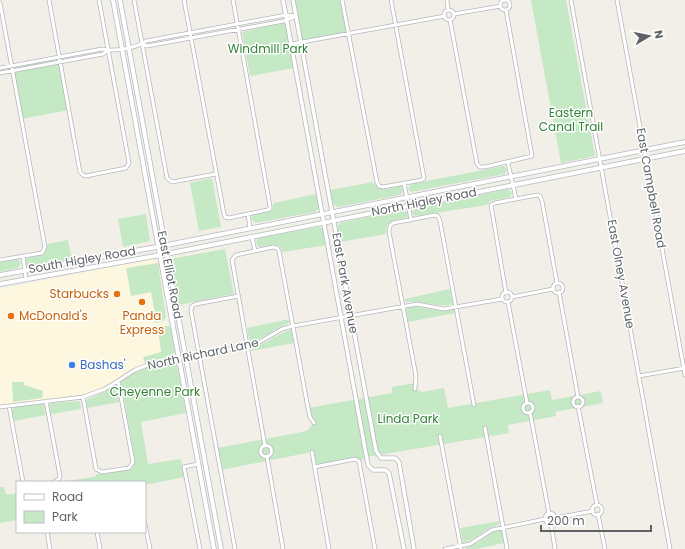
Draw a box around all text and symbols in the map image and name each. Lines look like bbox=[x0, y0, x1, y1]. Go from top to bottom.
north arrow bbox=[629, 16, 669, 56]
text: N bbox=[650, 29, 667, 40]
park label: Windmill Park bbox=[228, 40, 309, 57]
park label: Eastern Canal Trail bbox=[539, 104, 603, 135]
street label: East Campbell Road bbox=[633, 126, 670, 249]
street label: North Higley Road bbox=[370, 183, 478, 220]
street label: East Olney Avenue bbox=[604, 218, 639, 330]
street label: East Elliot Road bbox=[154, 229, 187, 320]
street label: East Park Avenue bbox=[328, 231, 363, 335]
street label: South Higley Road bbox=[27, 242, 137, 277]
place label: Starbucks bbox=[49, 285, 109, 302]
marker: Starbucks bbox=[112, 289, 122, 299]
marker: Panda Express bbox=[137, 297, 147, 307]
place label: McDonald's bbox=[19, 307, 88, 324]
place label: Panda Express bbox=[120, 307, 164, 338]
marker: McDonald's bbox=[6, 311, 16, 321]
street label: North Richard Lane bbox=[146, 333, 260, 374]
place label: Bashas' bbox=[80, 356, 126, 373]
marker: Bashas' bbox=[67, 360, 77, 370]
park label: Cheyenne Park bbox=[110, 383, 201, 400]
park label: Linda Park bbox=[378, 410, 439, 427]
legend bbox=[16, 481, 146, 533]
text: Road bbox=[52, 488, 83, 505]
scale bar bbox=[541, 507, 651, 533]
text: Park bbox=[52, 508, 79, 525]
text: 200 m bbox=[547, 512, 585, 529]

